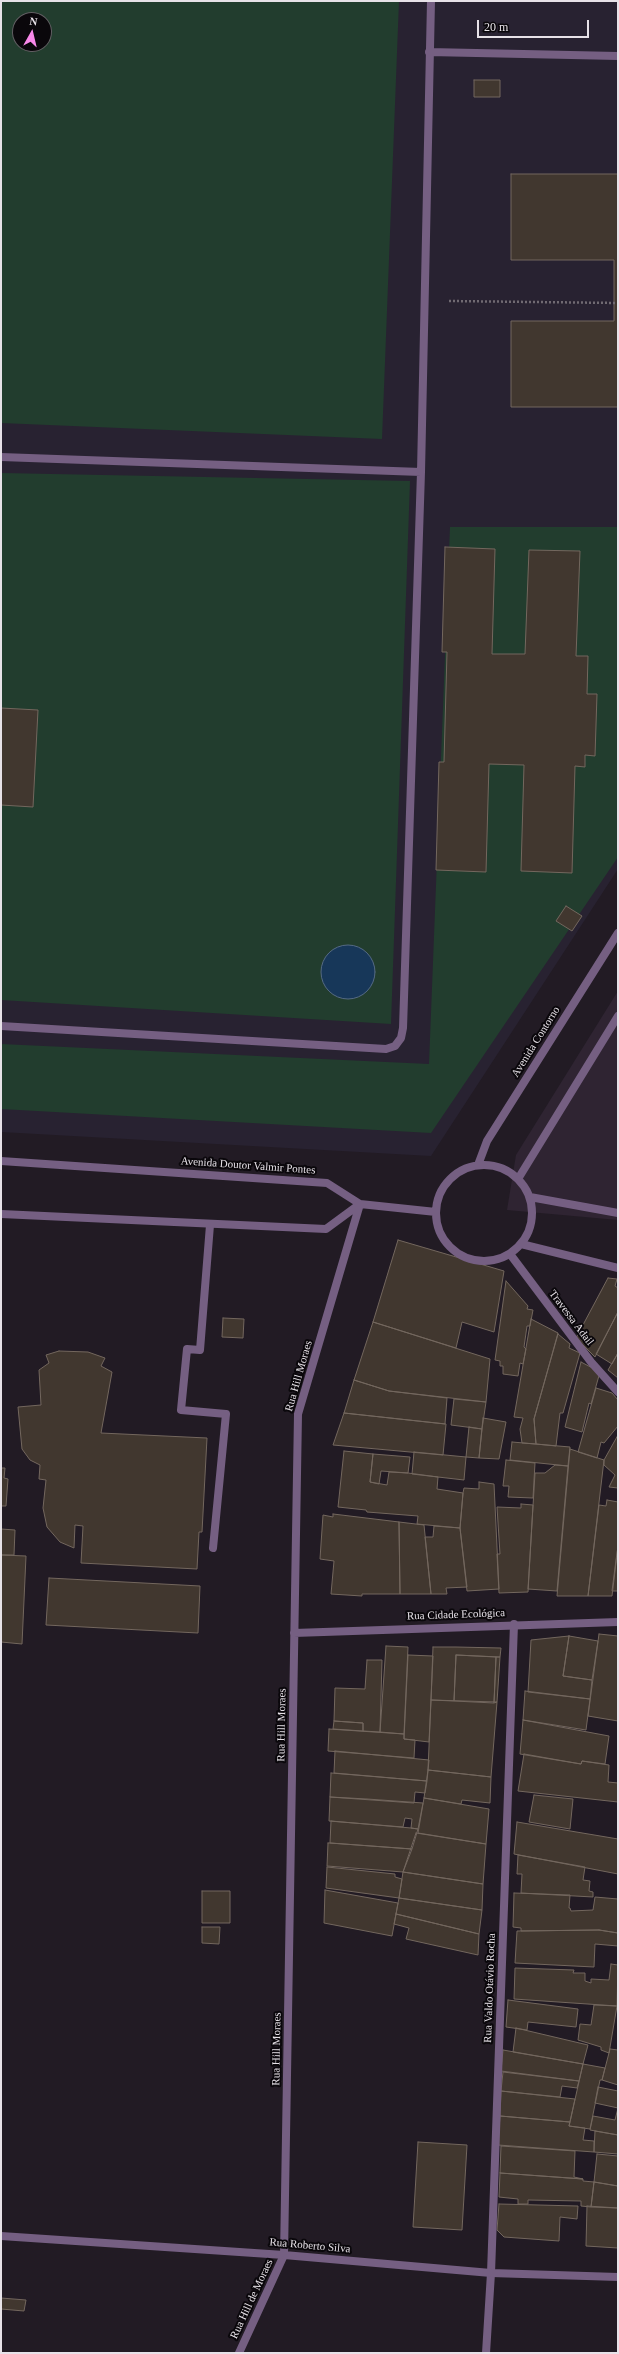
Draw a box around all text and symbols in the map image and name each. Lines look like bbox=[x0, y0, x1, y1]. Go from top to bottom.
north arrow bbox=[12, 12, 52, 52]
scale bar bbox=[479, 12, 591, 38]
text: N bbox=[29, 15, 38, 28]
text: 20 m bbox=[484, 20, 508, 34]
street label: Avenida Contorno bbox=[509, 1004, 563, 1080]
street label: Avenida Doutor Valmir Pontes bbox=[180, 1155, 316, 1177]
street label: Travessa Adail bbox=[546, 1288, 596, 1348]
street label: Rua Hill Moraes bbox=[283, 1339, 315, 1413]
street label: Rua Cidade Ecológica bbox=[407, 1607, 505, 1623]
street label: Rua Hill Moraes bbox=[275, 1688, 289, 1762]
street label: Rua Valdo Otávio Rocha bbox=[481, 1933, 499, 2043]
street label: Rua Hill Moraes bbox=[270, 2012, 284, 2086]
street label: Rua Roberto Silva bbox=[269, 2236, 351, 2256]
street label: Rua Hill de Moraes bbox=[228, 2257, 276, 2341]

